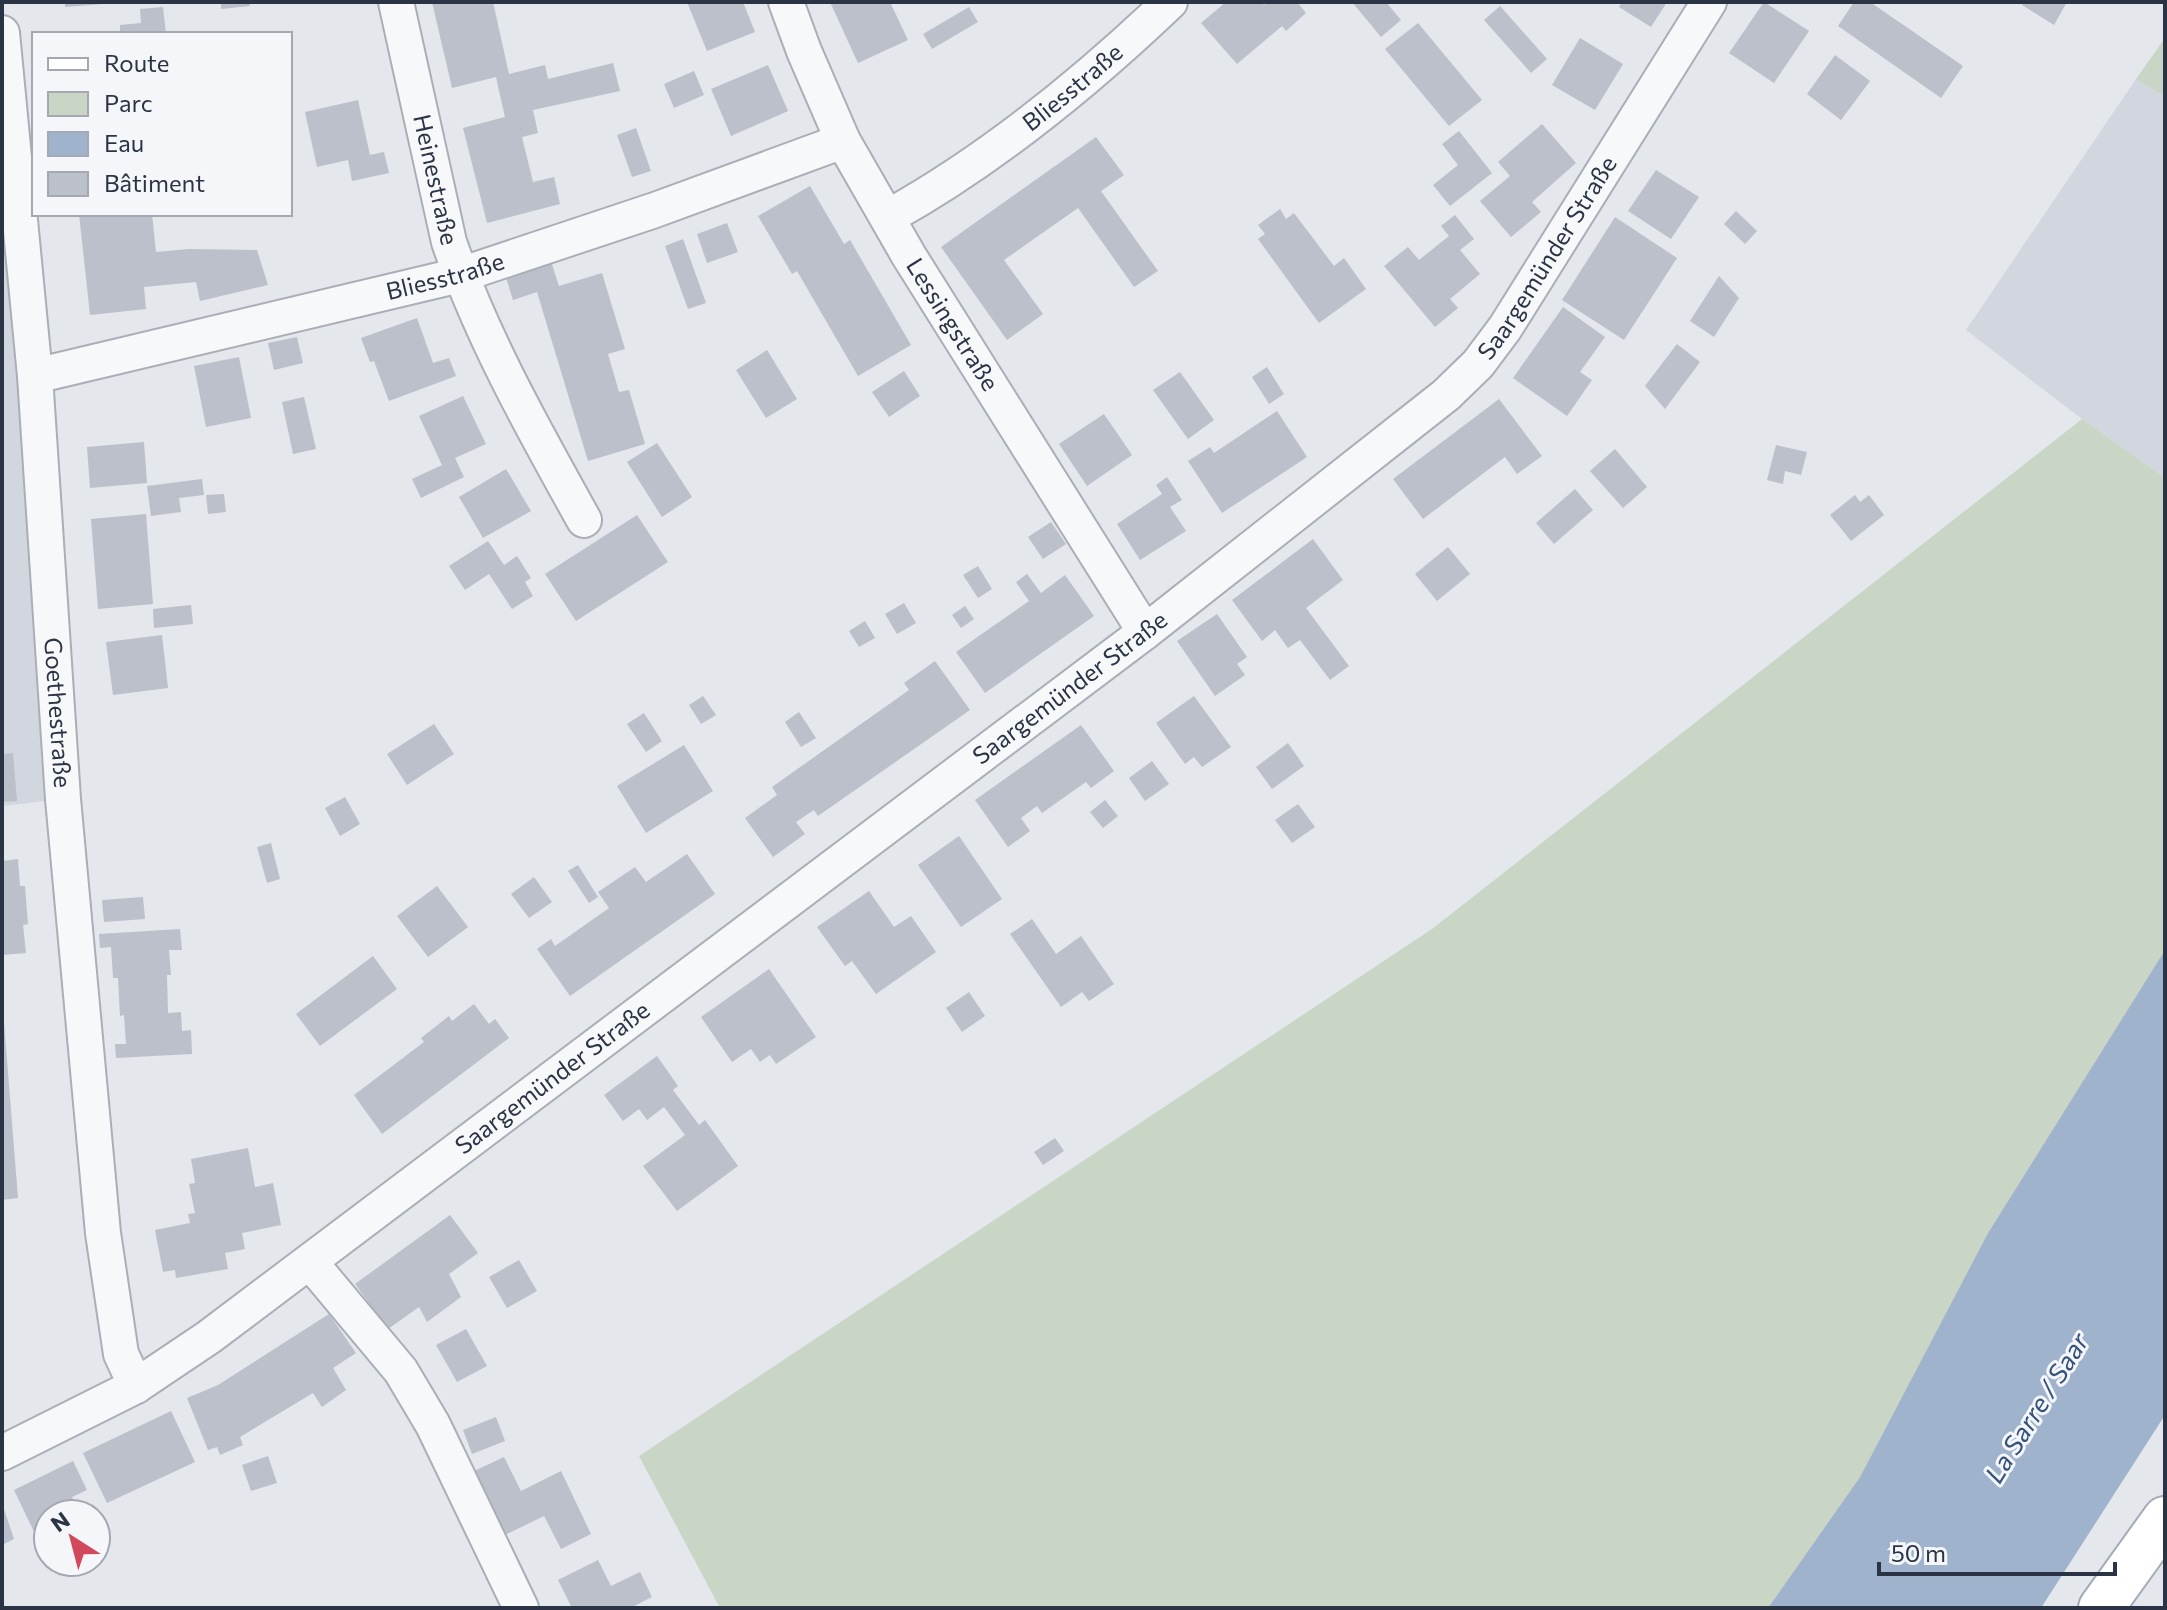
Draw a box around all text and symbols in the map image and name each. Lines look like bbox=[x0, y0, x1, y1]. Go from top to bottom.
legend bbox=[32, 32, 292, 216]
street label: Bliesstraße bbox=[1016, 37, 1128, 136]
text: Route bbox=[104, 48, 169, 77]
text: Parc bbox=[104, 88, 153, 117]
street label: Heinestraße bbox=[408, 111, 465, 248]
text: Eau bbox=[104, 128, 144, 157]
street label: Saargemünder Straße bbox=[1470, 150, 1622, 365]
text: Bâtiment bbox=[104, 168, 205, 197]
street label: Bliesstraße bbox=[383, 245, 508, 305]
street label: Lessingstraße bbox=[901, 252, 1006, 396]
street label: Saargemünder Straße bbox=[966, 604, 1172, 770]
street label: Goethestraße bbox=[39, 637, 78, 789]
street label: Saargemünder Straße bbox=[449, 994, 655, 1160]
water label: La Sarre / Saar bbox=[1977, 1325, 2095, 1488]
north arrow bbox=[32, 1498, 112, 1578]
text: N bbox=[45, 1506, 75, 1537]
scale bar bbox=[1879, 1526, 2115, 1576]
text: 50 m bbox=[1891, 1538, 1946, 1567]

